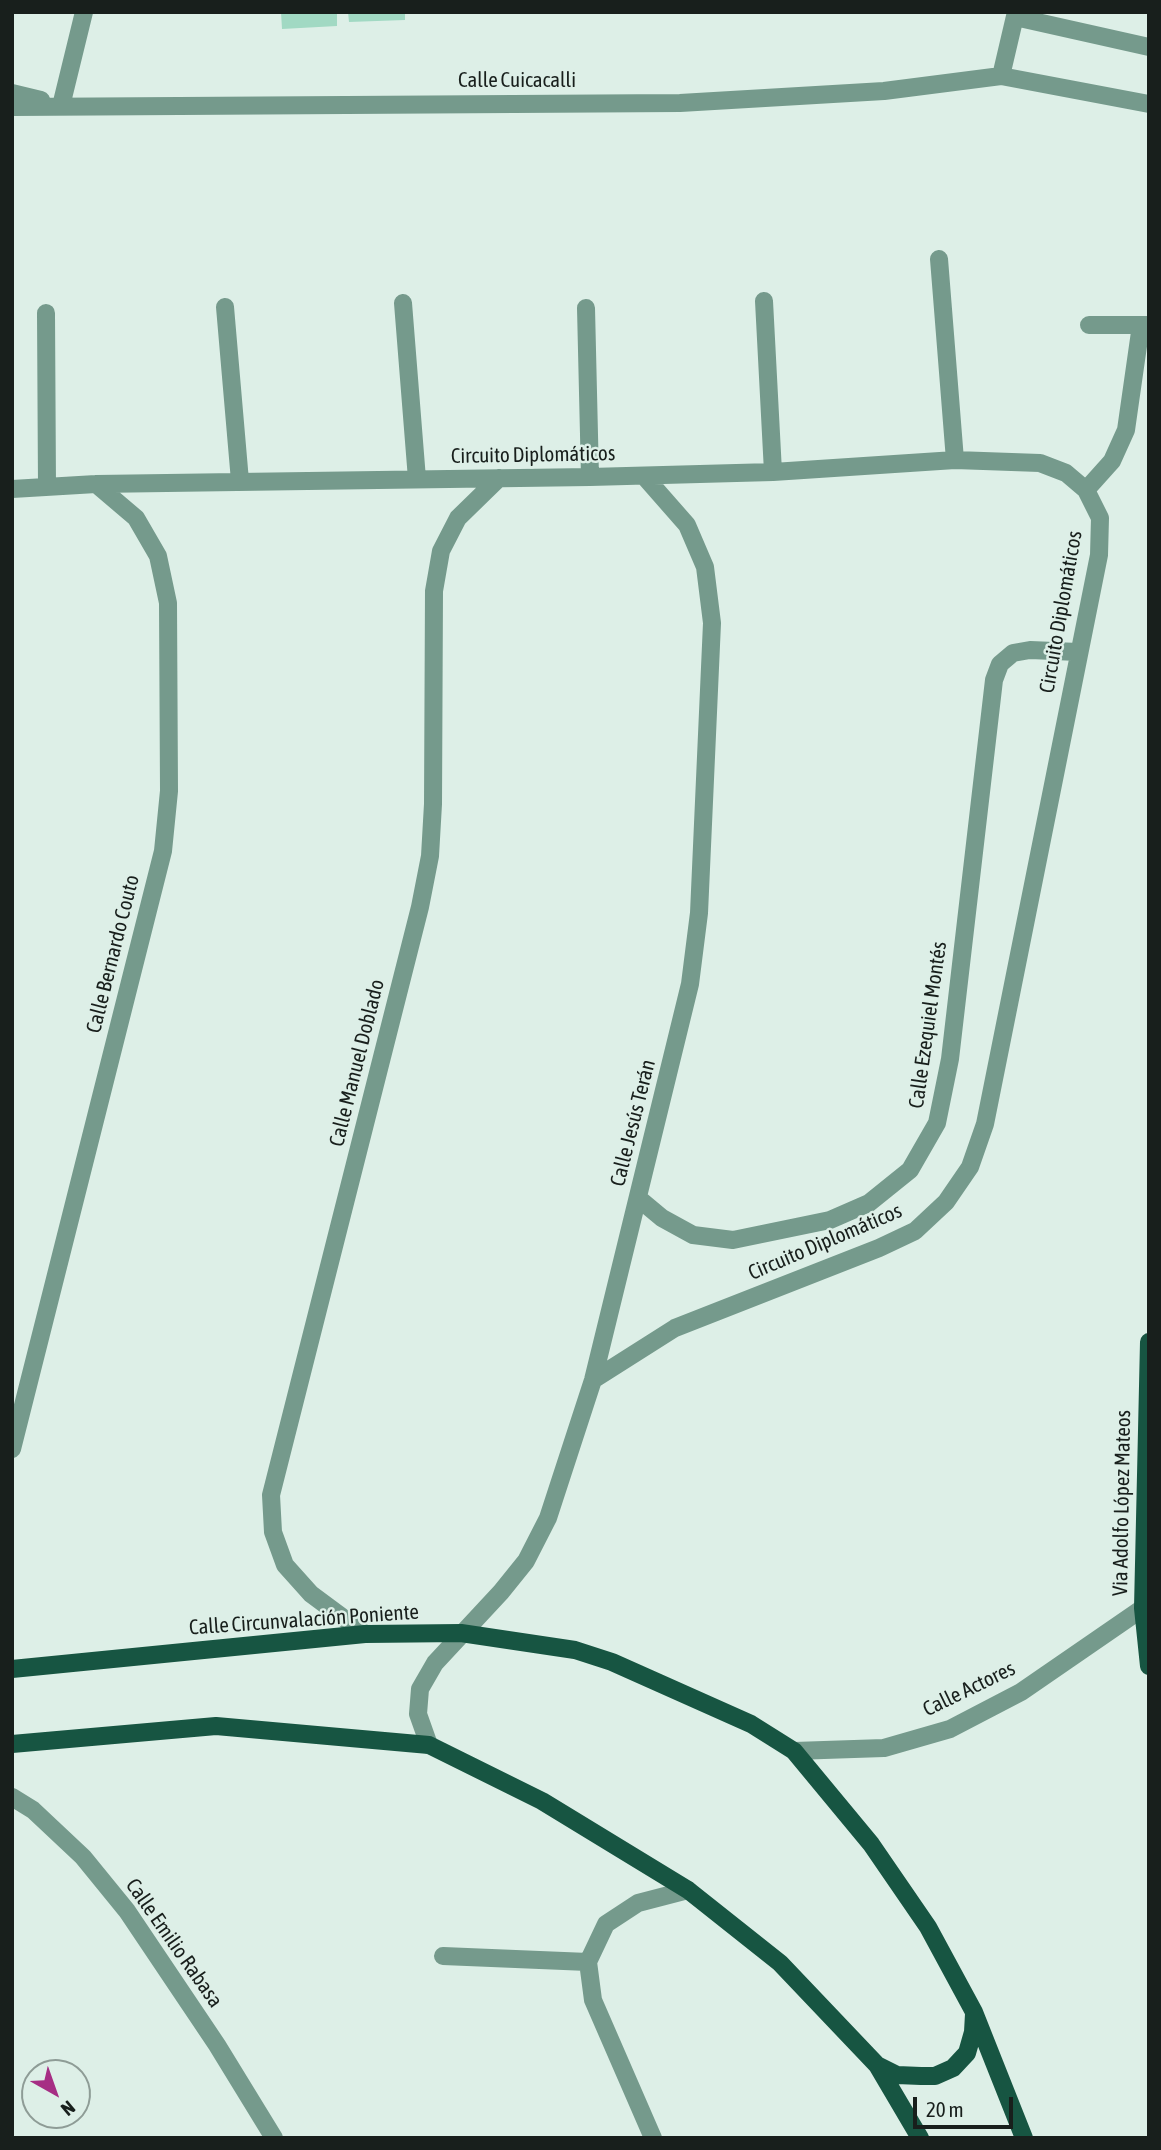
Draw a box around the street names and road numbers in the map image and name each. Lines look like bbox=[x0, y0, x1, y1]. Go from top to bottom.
street label: Calle Cuicacalli bbox=[458, 67, 576, 93]
street label: Circuito Diplomáticos bbox=[451, 441, 615, 469]
street label: Circuito Diplomáticos bbox=[1034, 529, 1088, 695]
street label: Calle Bernardo Couto bbox=[81, 872, 145, 1036]
street label: Calle Ezequiel Montés bbox=[904, 940, 952, 1110]
street label: Calle Manuel Doblado bbox=[324, 977, 390, 1149]
street label: Calle Jesús Terán bbox=[605, 1057, 661, 1189]
street label: Circuito Diplomáticos bbox=[744, 1198, 906, 1286]
street label: Via Adolfo López Mateos bbox=[1108, 1410, 1136, 1596]
street label: Calle Circunvalación Poniente bbox=[188, 1599, 420, 1641]
street label: Calle Actores bbox=[919, 1656, 1019, 1722]
street label: Calle Emilio Rabasa bbox=[120, 1874, 228, 2012]

